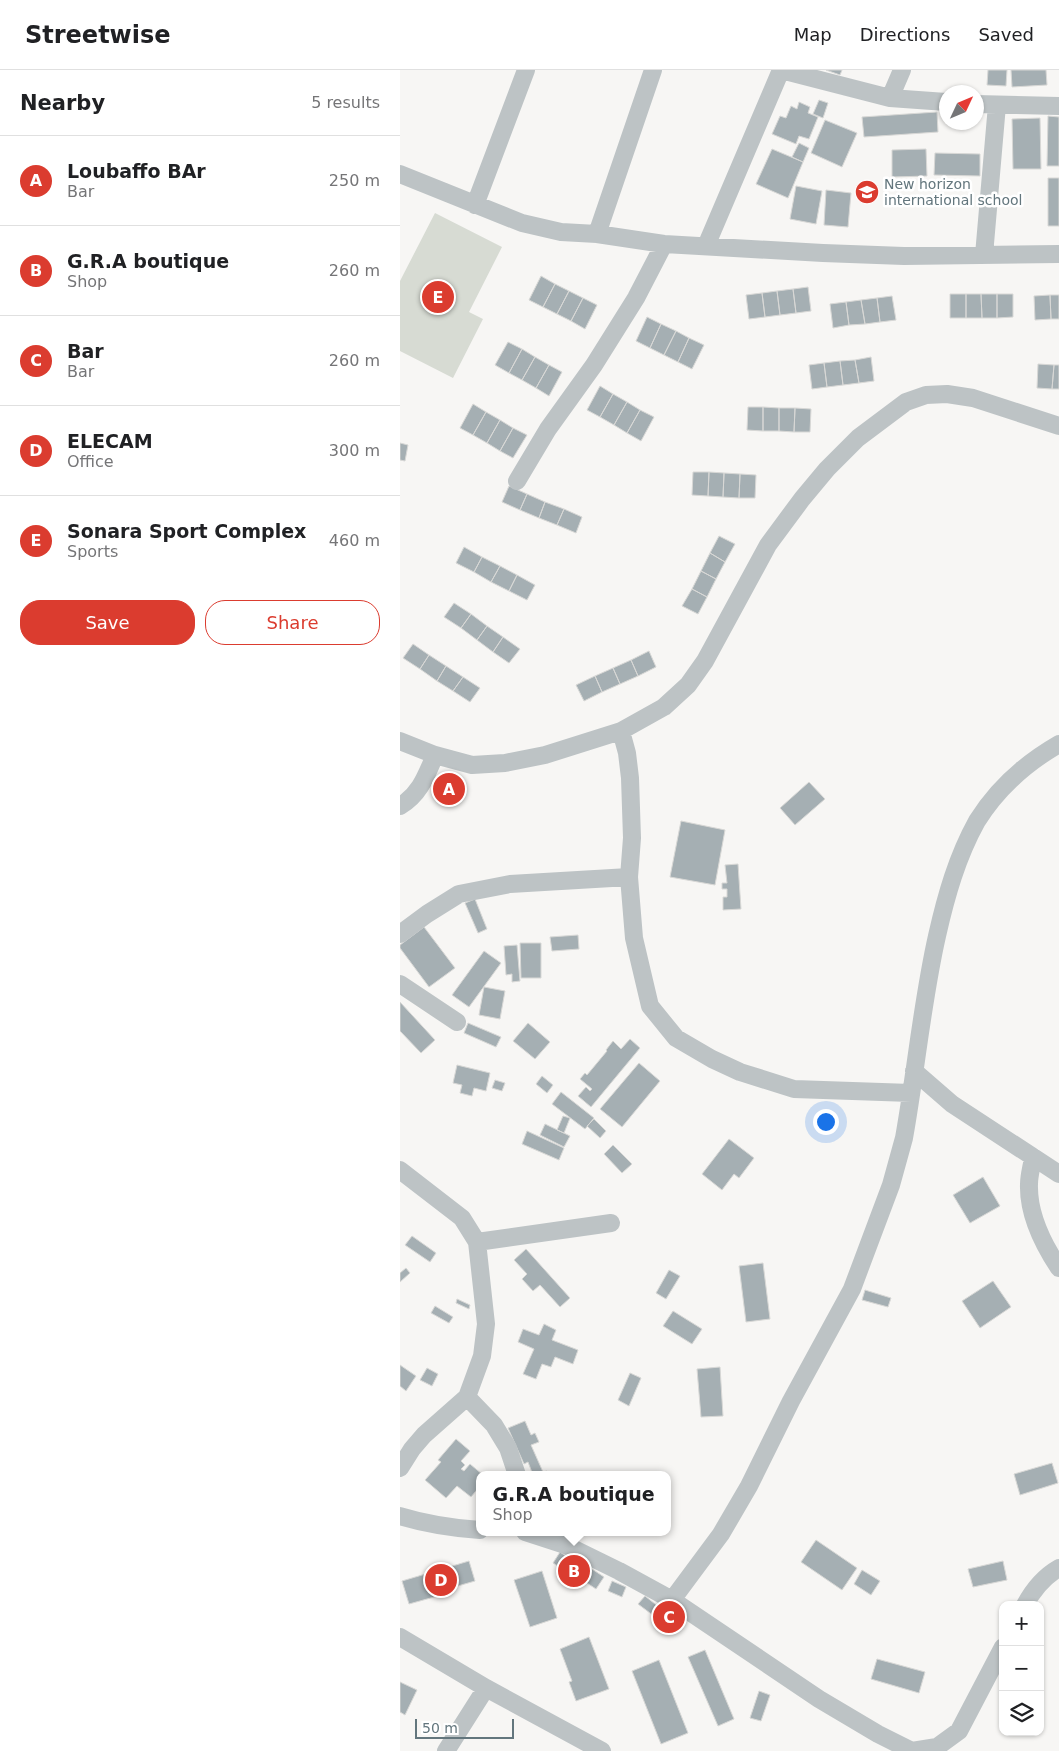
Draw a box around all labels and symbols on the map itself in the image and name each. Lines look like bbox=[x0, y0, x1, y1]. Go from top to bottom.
north arrow bbox=[939, 85, 984, 130]
place label: New horizon international school bbox=[884, 176, 1022, 208]
school or university icon: New horizon international school bbox=[854, 179, 880, 205]
pin: E bbox=[422, 278, 454, 316]
pin: A bbox=[433, 770, 465, 808]
your location bbox=[813, 1109, 839, 1135]
pin: B bbox=[558, 1552, 590, 1590]
pin: D bbox=[425, 1561, 457, 1599]
pin: C bbox=[653, 1598, 685, 1636]
scale bar bbox=[415, 1716, 514, 1739]

